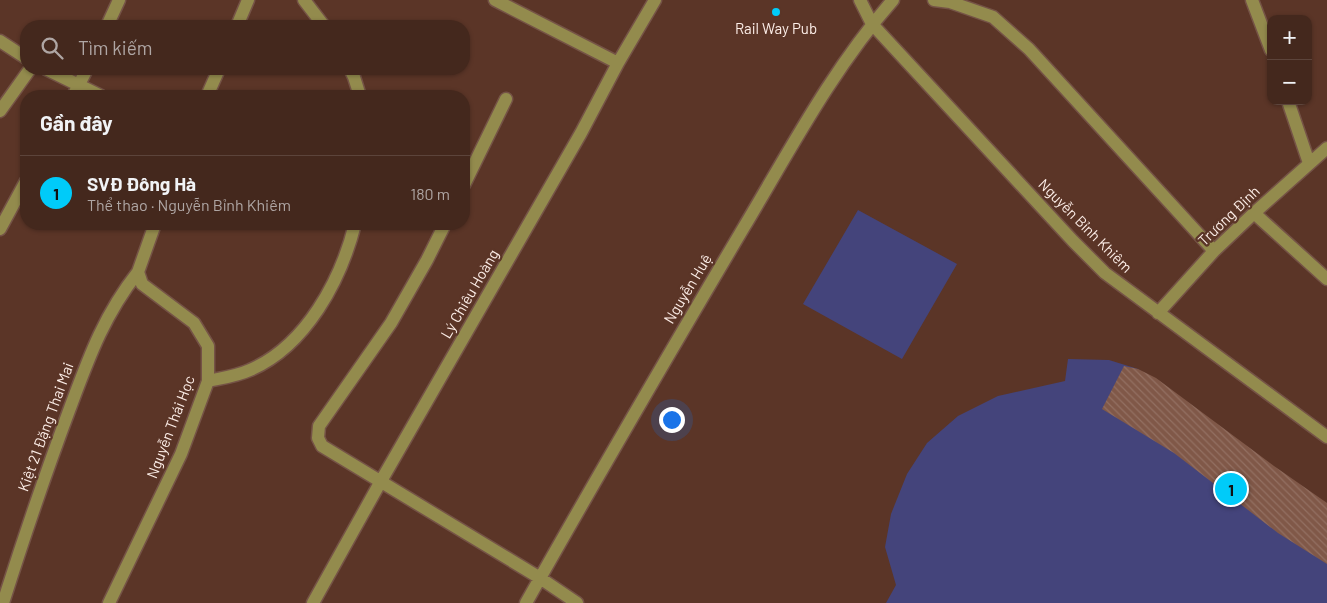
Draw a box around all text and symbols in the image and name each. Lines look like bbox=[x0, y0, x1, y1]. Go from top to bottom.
marker: Rail Way Pub bbox=[770, 6, 782, 18]
map controls bbox=[1267, 15, 1312, 105]
button: + bbox=[1267, 15, 1312, 60]
place label: Rail Way Pub bbox=[735, 19, 817, 37]
search box bbox=[20, 20, 470, 75]
icon: search bbox=[38, 34, 66, 62]
text: Tìm kiếm bbox=[78, 36, 153, 59]
button: − bbox=[1267, 60, 1312, 105]
text: Gần đây bbox=[40, 110, 113, 135]
text: SVĐ Đông Hà bbox=[87, 172, 196, 195]
street label: Nguyễn Bỉnh Khiêm bbox=[1035, 175, 1136, 276]
street label: Trương Định bbox=[1194, 181, 1263, 249]
text: 1 bbox=[53, 184, 59, 203]
text: 180 m bbox=[411, 184, 450, 203]
text: Thể thao · Nguyễn Bỉnh Khiêm bbox=[87, 195, 291, 214]
street label: Lý Chiêu Hoàng bbox=[436, 246, 502, 341]
street label: Nguyễn Huệ bbox=[659, 251, 715, 326]
street label: Kiệt 21 Đặng Thai Mai bbox=[13, 360, 77, 493]
street label: Nguyễn Thái Học bbox=[142, 372, 198, 481]
your location bbox=[659, 407, 685, 433]
pin: 1 bbox=[1215, 470, 1247, 508]

